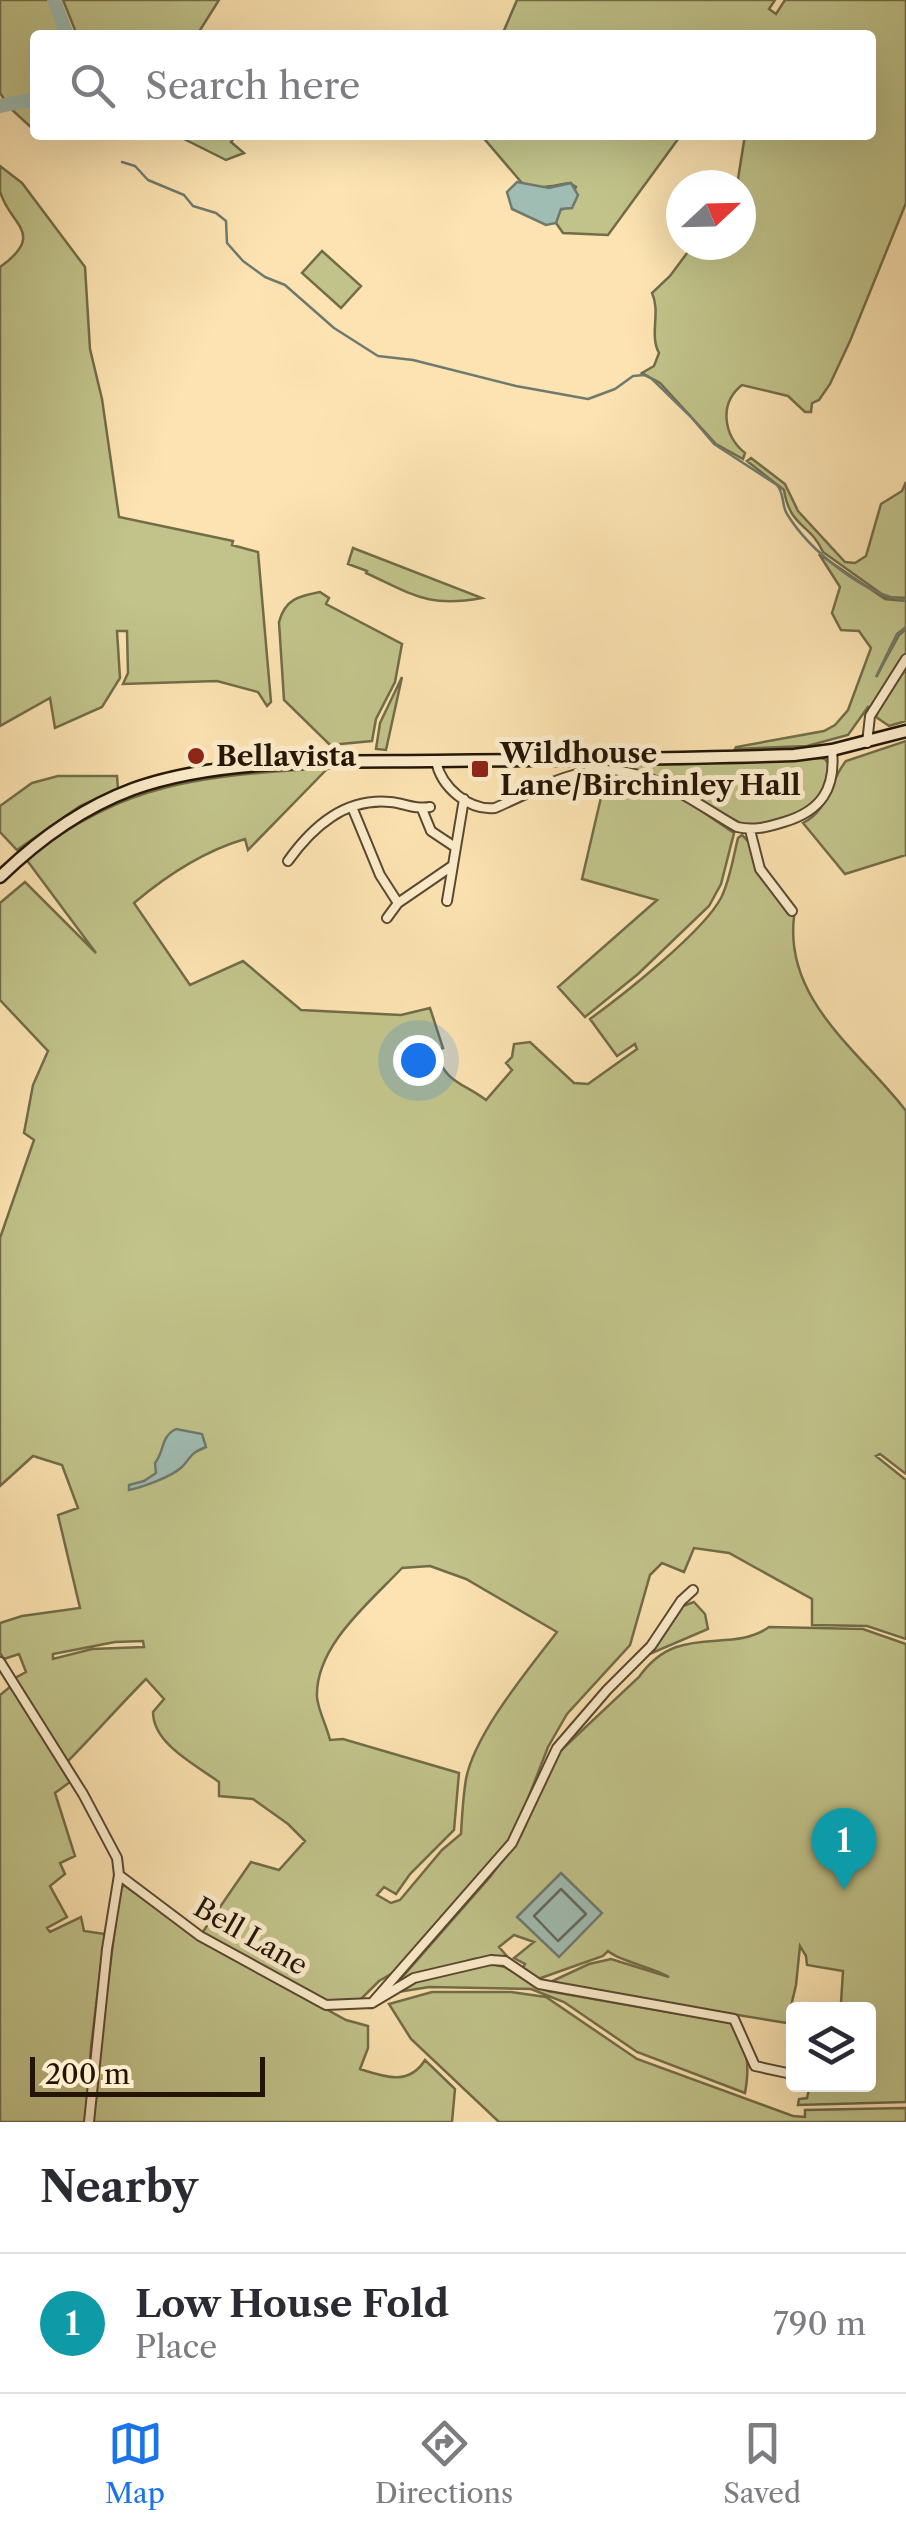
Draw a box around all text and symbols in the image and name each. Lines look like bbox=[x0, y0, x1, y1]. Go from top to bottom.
search box bbox=[30, 30, 876, 140]
icon: search bbox=[65, 58, 120, 113]
text: Search here bbox=[145, 62, 360, 109]
north arrow bbox=[666, 170, 756, 260]
place label: Wildhouse Lane/Birchinley Hall bbox=[499, 736, 801, 802]
place label: Bellavista bbox=[216, 739, 357, 773]
marker: Bellavista bbox=[185, 745, 207, 767]
marker: Wildhouse Lane/Birchinley Hall bbox=[469, 758, 491, 780]
your location bbox=[393, 1035, 444, 1086]
pin: 1 bbox=[812, 1808, 876, 1890]
street label: Bell Lane bbox=[188, 1890, 314, 1982]
map controls bbox=[786, 2002, 876, 2092]
button: layers bbox=[786, 2002, 876, 2092]
scale bar bbox=[30, 2052, 265, 2096]
text: 200 m bbox=[45, 2057, 130, 2091]
text: Nearby bbox=[40, 2161, 198, 2213]
text: Low House Fold bbox=[135, 2280, 449, 2327]
text: 1 bbox=[65, 2304, 80, 2343]
text: 790 m bbox=[773, 2304, 866, 2343]
text: Place bbox=[135, 2327, 217, 2366]
tab: Map bbox=[105, 2416, 165, 2510]
tab: Directions bbox=[375, 2416, 513, 2510]
tab: Saved bbox=[723, 2416, 801, 2510]

